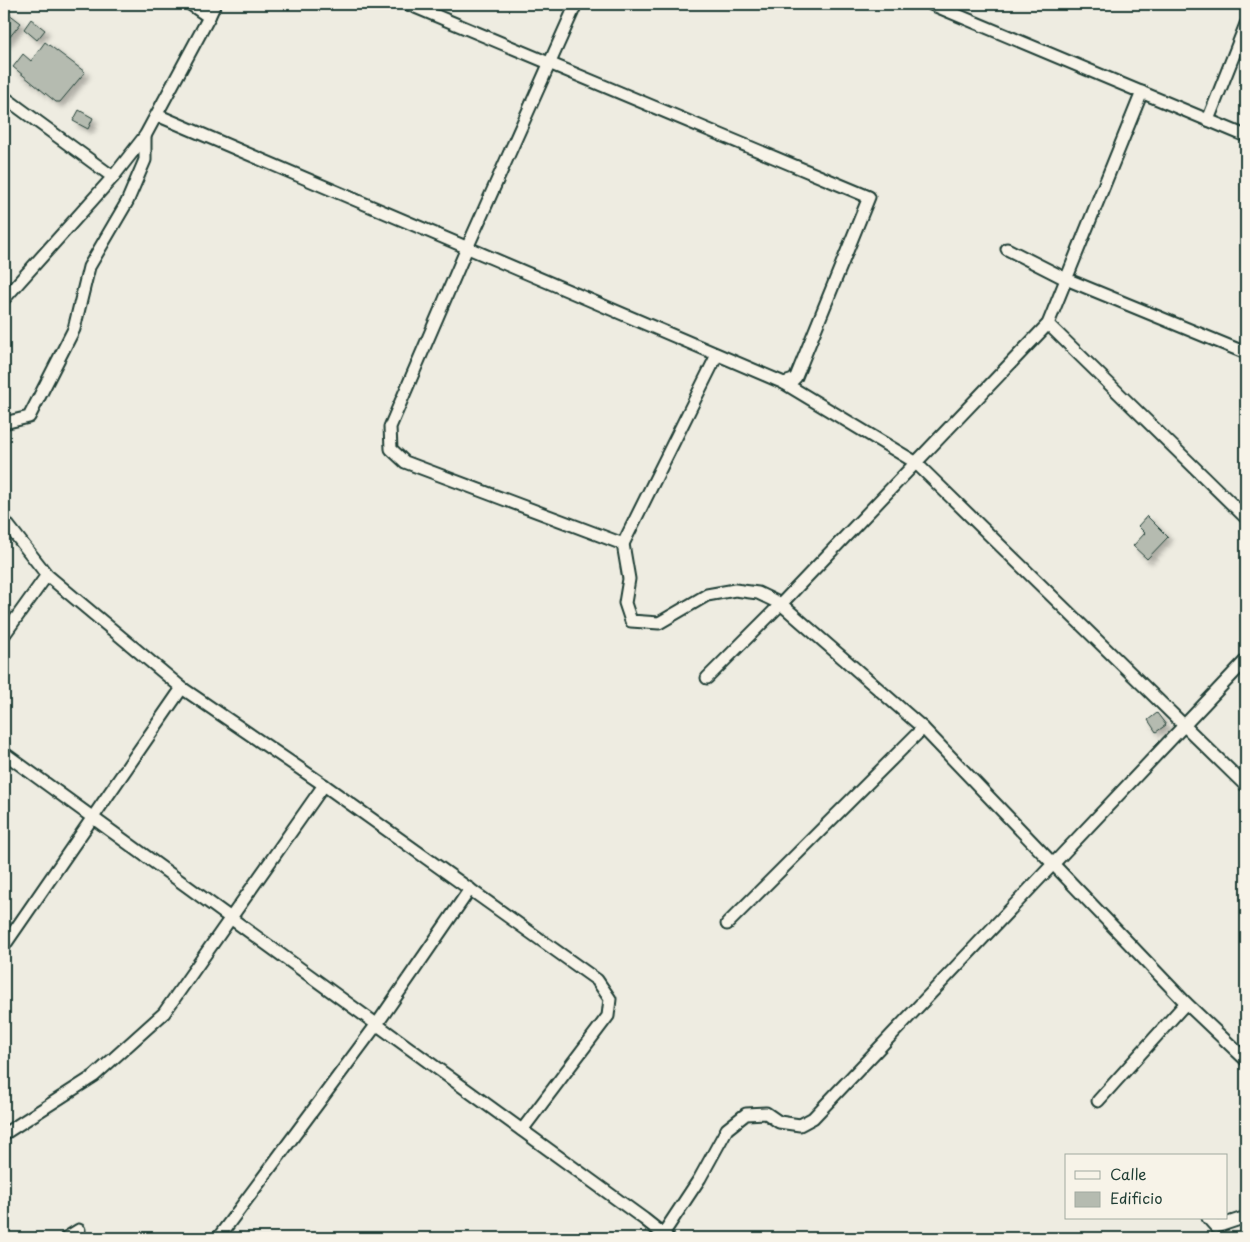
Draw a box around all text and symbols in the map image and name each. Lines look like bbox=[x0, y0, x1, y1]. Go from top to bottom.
legend bbox=[1065, 1154, 1228, 1220]
text: Calle bbox=[1110, 1162, 1147, 1185]
text: Edificio bbox=[1110, 1186, 1163, 1209]

